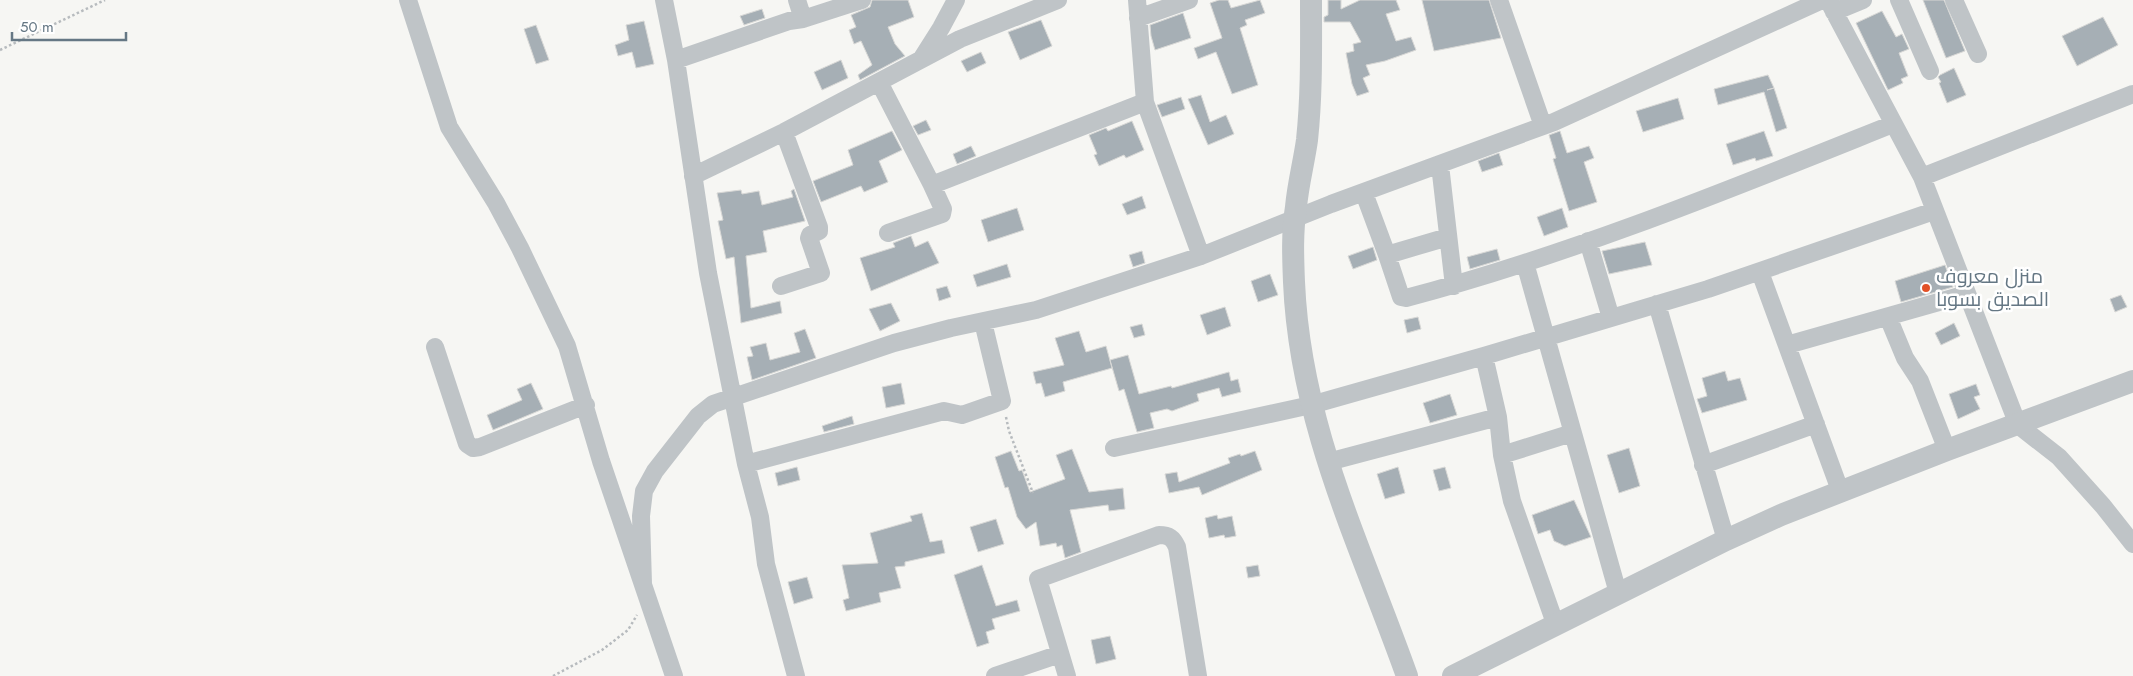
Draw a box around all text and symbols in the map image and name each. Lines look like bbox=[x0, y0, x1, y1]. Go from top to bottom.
scale bar bbox=[12, 10, 126, 42]
text: 50 m bbox=[20, 16, 54, 38]
place label: منزل معروف الصديق بسوبا bbox=[1936, 262, 2049, 314]
marker: منزل معروف الصديق بسوبا bbox=[1920, 282, 1932, 294]

